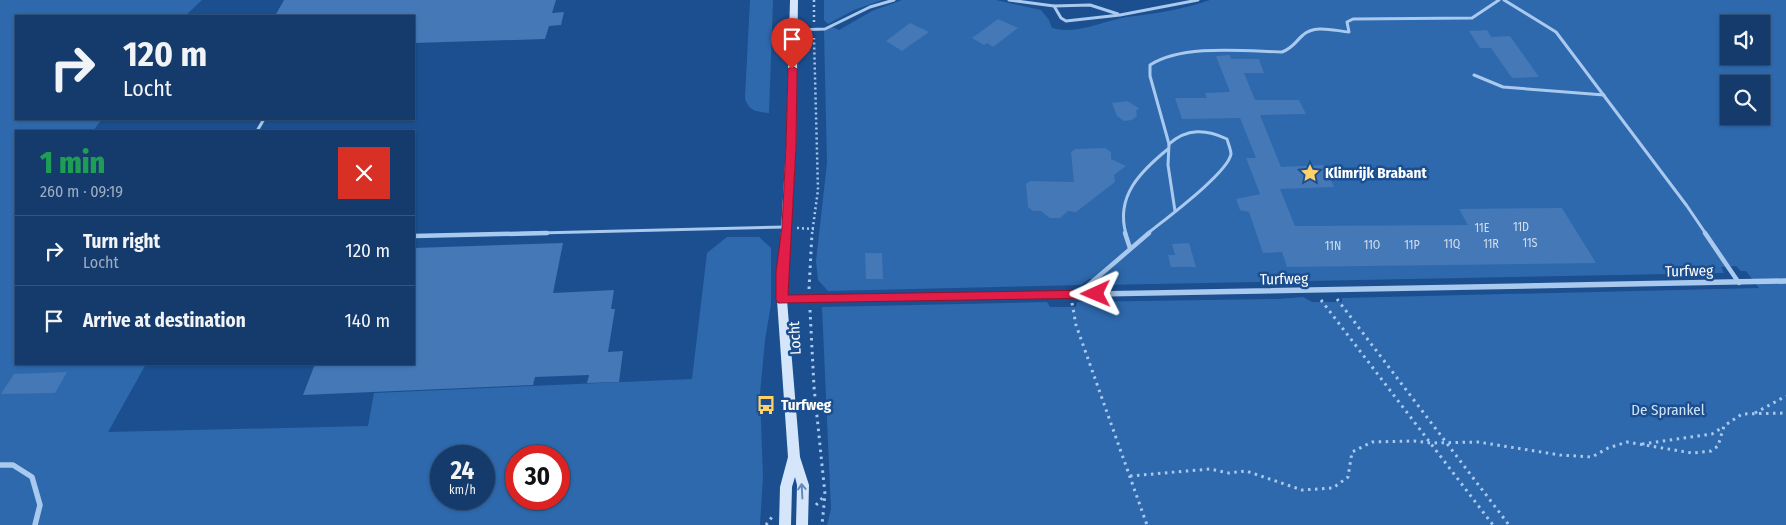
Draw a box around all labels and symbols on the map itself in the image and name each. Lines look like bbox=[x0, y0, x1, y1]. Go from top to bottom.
pin bbox=[771, 18, 813, 69]
place icon: Klimrijk Brabant bbox=[1299, 162, 1321, 184]
place label: Klimrijk Brabant bbox=[1325, 164, 1427, 182]
house number: 11D bbox=[1513, 220, 1529, 234]
house number: 11E bbox=[1475, 221, 1490, 235]
house number: 11S bbox=[1522, 236, 1538, 250]
house number: 11Q bbox=[1444, 237, 1461, 251]
house number: 11R bbox=[1483, 237, 1499, 251]
house number: 11O bbox=[1364, 238, 1380, 252]
house number: 11P bbox=[1404, 238, 1420, 252]
house number: 11N bbox=[1325, 239, 1341, 253]
street label: Turfweg bbox=[1665, 262, 1713, 280]
position arrow bbox=[1069, 267, 1121, 319]
street label: Turfweg bbox=[1260, 270, 1308, 288]
street label: Locht bbox=[785, 321, 805, 355]
bus stop icon: Turfweg bbox=[755, 394, 777, 416]
place label: Turfweg bbox=[781, 396, 832, 414]
park label: De Sprankel bbox=[1631, 401, 1705, 419]
speed limit sign: 30 bbox=[505, 445, 570, 510]
one-way arrow bbox=[798, 483, 807, 499]

